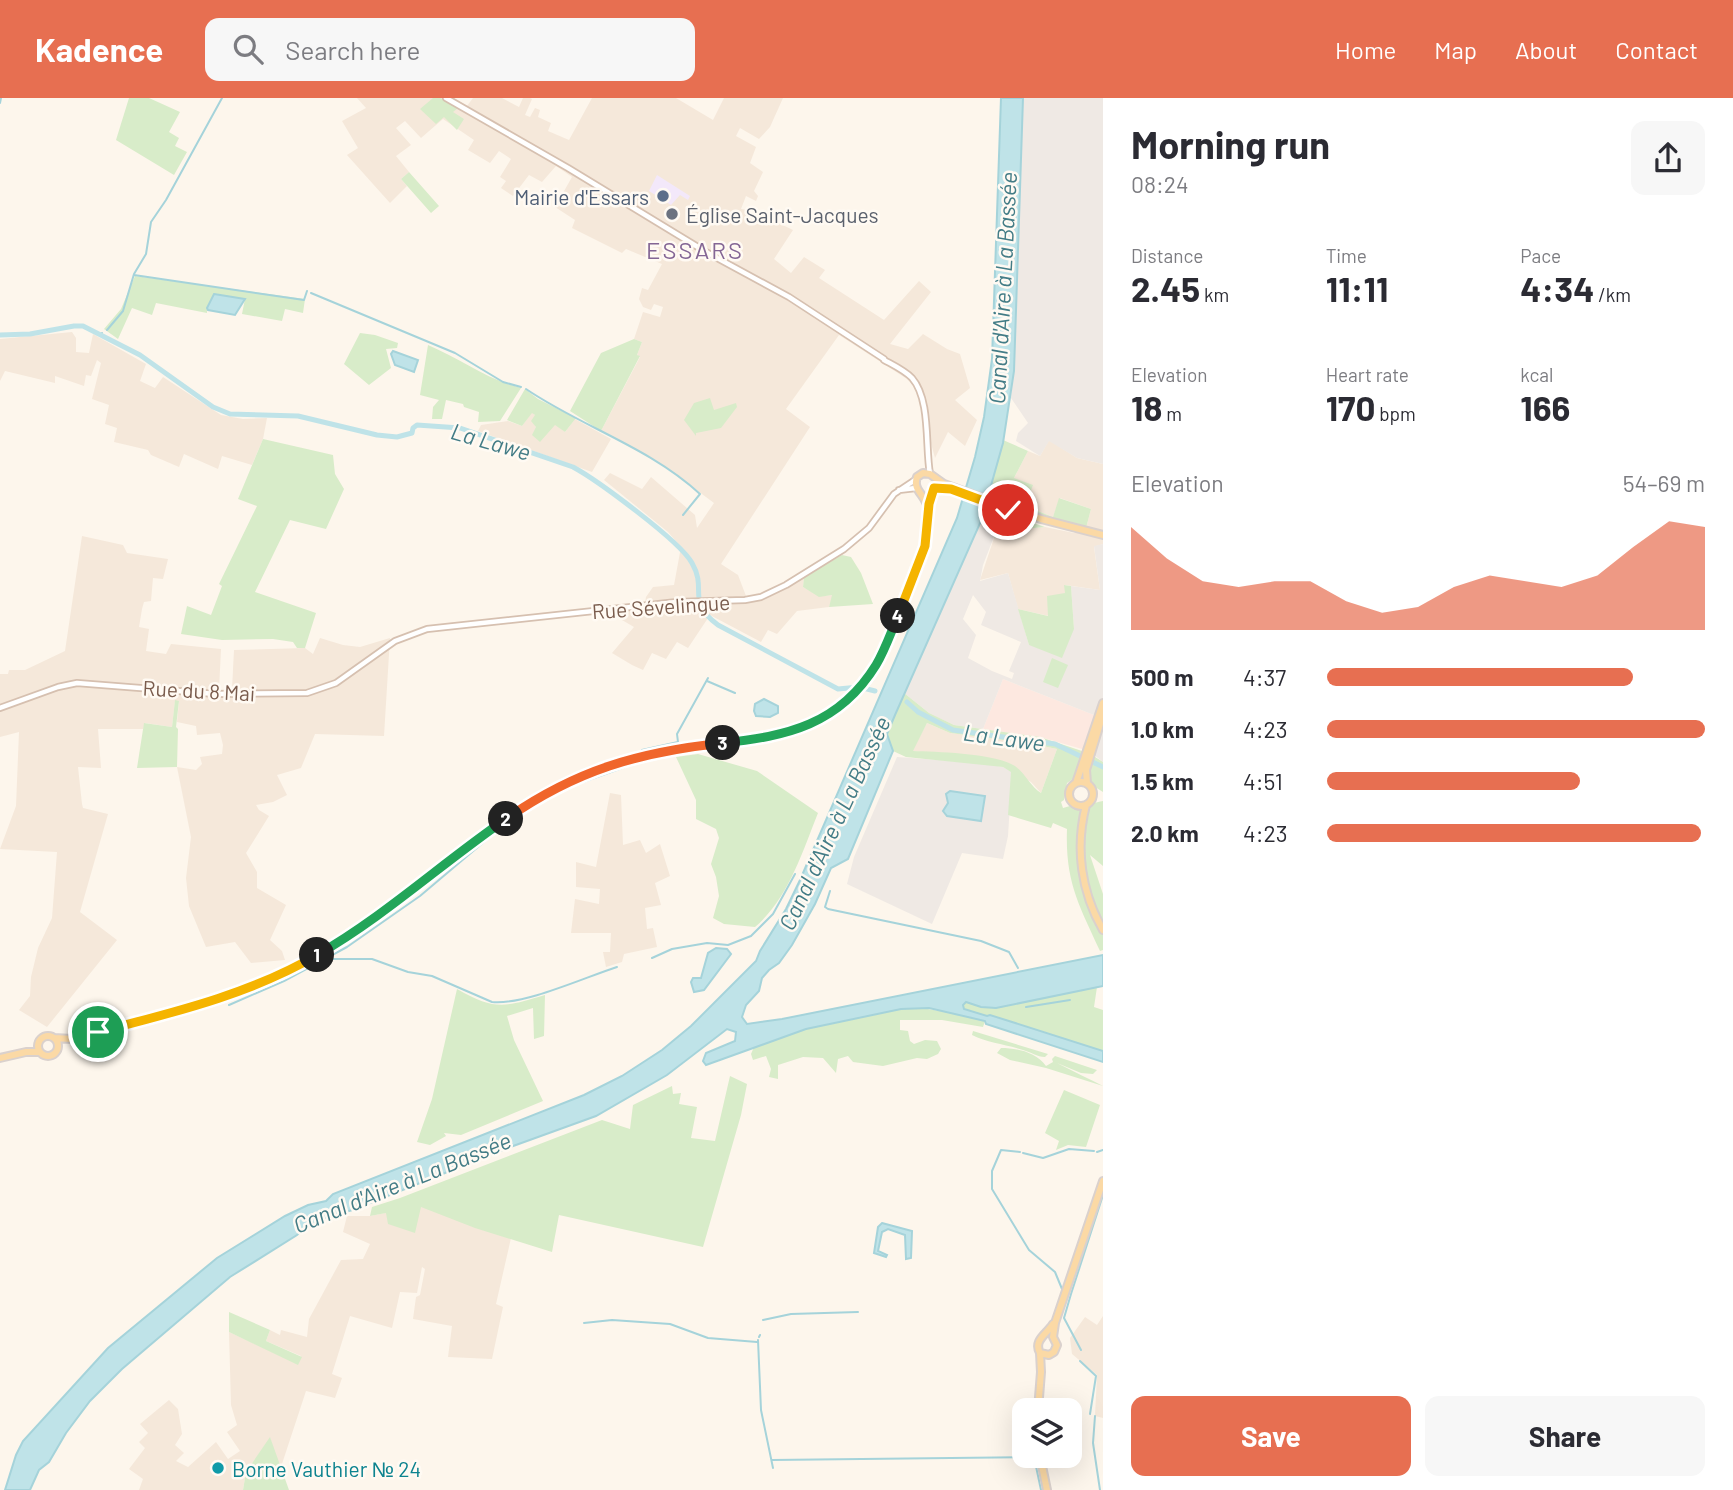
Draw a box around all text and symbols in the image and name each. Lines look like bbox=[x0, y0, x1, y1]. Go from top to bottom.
search box bbox=[205, 18, 695, 81]
text: Kadence bbox=[35, 29, 163, 69]
icon: search bbox=[229, 30, 267, 68]
text: Search here bbox=[285, 34, 420, 65]
text: Home bbox=[1335, 35, 1396, 64]
text: Map bbox=[1434, 35, 1477, 64]
text: About bbox=[1515, 35, 1577, 64]
text: Contact bbox=[1615, 35, 1698, 64]
text: Morning run bbox=[1131, 121, 1330, 167]
button: share bbox=[1631, 121, 1705, 195]
text: 08:24 bbox=[1131, 170, 1189, 198]
water label: Canal d'Aire à La Bassée bbox=[982, 171, 1022, 405]
place label: Mairie d'Essars bbox=[514, 184, 649, 209]
marker: Mairie d'Essars bbox=[655, 188, 671, 204]
place label: Église Saint-Jacques bbox=[686, 202, 879, 227]
marker: Église Saint-Jacques bbox=[664, 206, 680, 222]
district label: ESSARS bbox=[646, 235, 744, 264]
text: Distance bbox=[1131, 244, 1203, 267]
text: Time bbox=[1326, 244, 1367, 267]
text: Pace bbox=[1520, 244, 1561, 267]
text: 2.45 bbox=[1131, 267, 1200, 309]
text: 11:11 bbox=[1326, 267, 1388, 309]
text: 4:34 bbox=[1520, 267, 1594, 309]
text: km bbox=[1200, 283, 1229, 306]
text: /km bbox=[1594, 283, 1631, 306]
text: Elevation bbox=[1131, 363, 1208, 386]
text: Heart rate bbox=[1326, 363, 1409, 386]
text: kcal bbox=[1520, 363, 1553, 386]
text: 18 bbox=[1131, 386, 1162, 428]
text: 170 bbox=[1326, 386, 1375, 428]
text: 166 bbox=[1520, 386, 1570, 428]
text: m bbox=[1162, 402, 1182, 425]
text: bpm bbox=[1375, 402, 1416, 425]
water label: La Lawe bbox=[448, 416, 534, 466]
text: Elevation bbox=[1131, 469, 1224, 497]
text: 54–69 m bbox=[1623, 469, 1705, 497]
pin bbox=[978, 480, 1038, 540]
icon: check bbox=[989, 491, 1027, 529]
street label: Rue Sévelingue bbox=[591, 589, 731, 623]
pin: 4 bbox=[880, 598, 916, 634]
text: 4 bbox=[892, 604, 903, 627]
text: 500 m bbox=[1131, 663, 1193, 691]
text: 4:37 bbox=[1243, 663, 1286, 691]
street label: Rue du 8 Mai bbox=[142, 675, 256, 705]
water label: Canal d'Aire à La Bassée bbox=[772, 712, 896, 934]
text: 1.0 km bbox=[1131, 715, 1194, 743]
text: 4:23 bbox=[1243, 715, 1288, 743]
water label: La Lawe bbox=[962, 717, 1046, 757]
pin: 3 bbox=[706, 726, 740, 760]
text: 3 bbox=[717, 731, 728, 754]
text: 1.5 km bbox=[1131, 767, 1194, 795]
text: 4:51 bbox=[1243, 767, 1283, 795]
pin: 2 bbox=[489, 802, 524, 836]
text: 2 bbox=[500, 807, 511, 830]
text: 2.0 km bbox=[1131, 819, 1199, 847]
text: 4:23 bbox=[1243, 819, 1288, 847]
pin: 1 bbox=[300, 938, 334, 972]
text: 1 bbox=[313, 943, 320, 966]
pin bbox=[68, 1002, 128, 1062]
icon: arrive bbox=[79, 1013, 117, 1051]
water label: Canal d'Aire à La Bassée bbox=[289, 1125, 515, 1239]
button: Save bbox=[1131, 1396, 1411, 1476]
button: Share bbox=[1425, 1396, 1705, 1476]
map controls bbox=[1012, 1398, 1082, 1468]
button: layers bbox=[1012, 1398, 1082, 1468]
place label: Borne Vauthier № 24 bbox=[232, 1456, 421, 1481]
marker: Borne Vauthier № 24 bbox=[210, 1460, 226, 1476]

